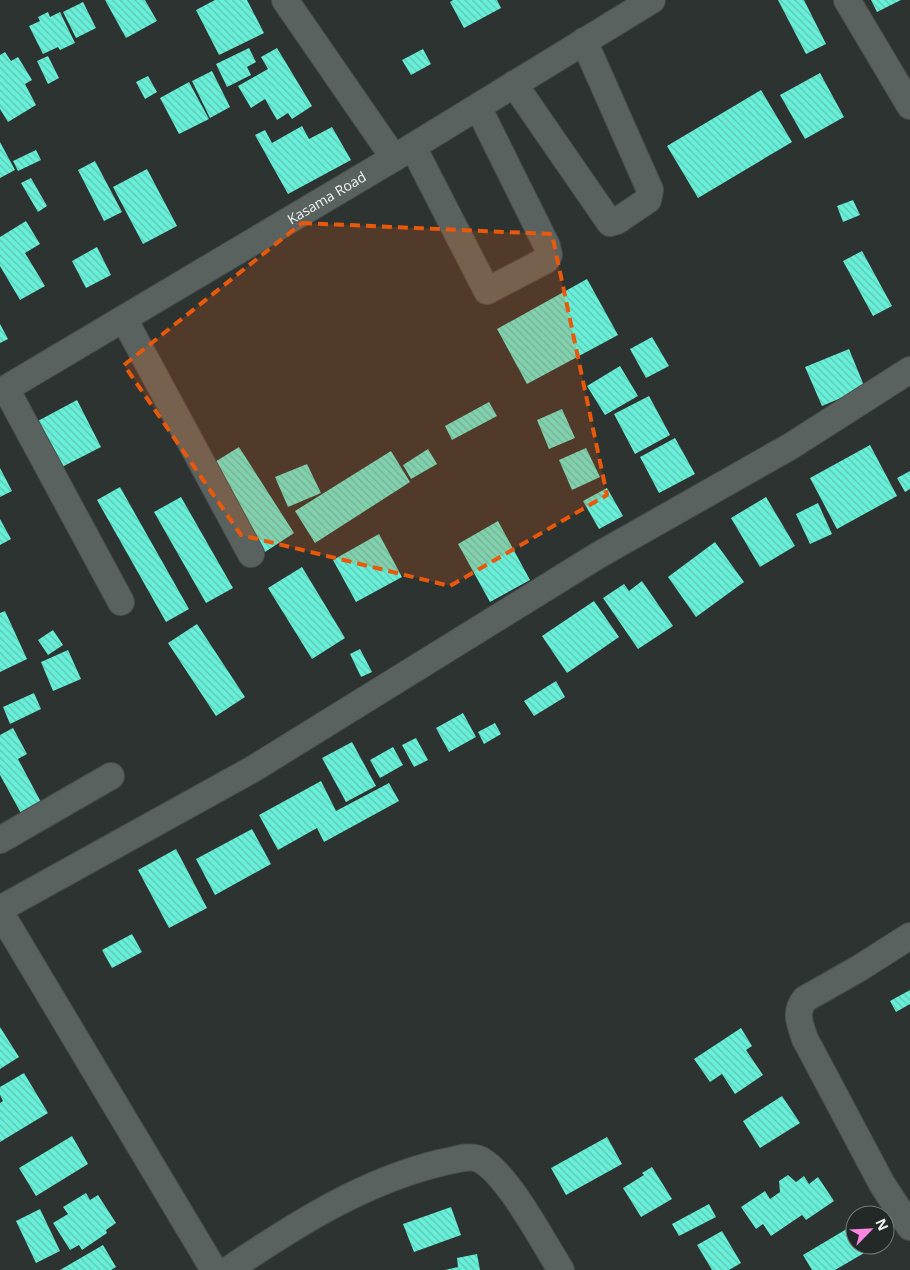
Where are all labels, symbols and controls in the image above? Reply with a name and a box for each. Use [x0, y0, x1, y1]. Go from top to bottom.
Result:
street label: Kasama Road [284, 167, 369, 228]
north arrow [845, 1205, 895, 1255]
text: N [871, 1215, 893, 1234]

